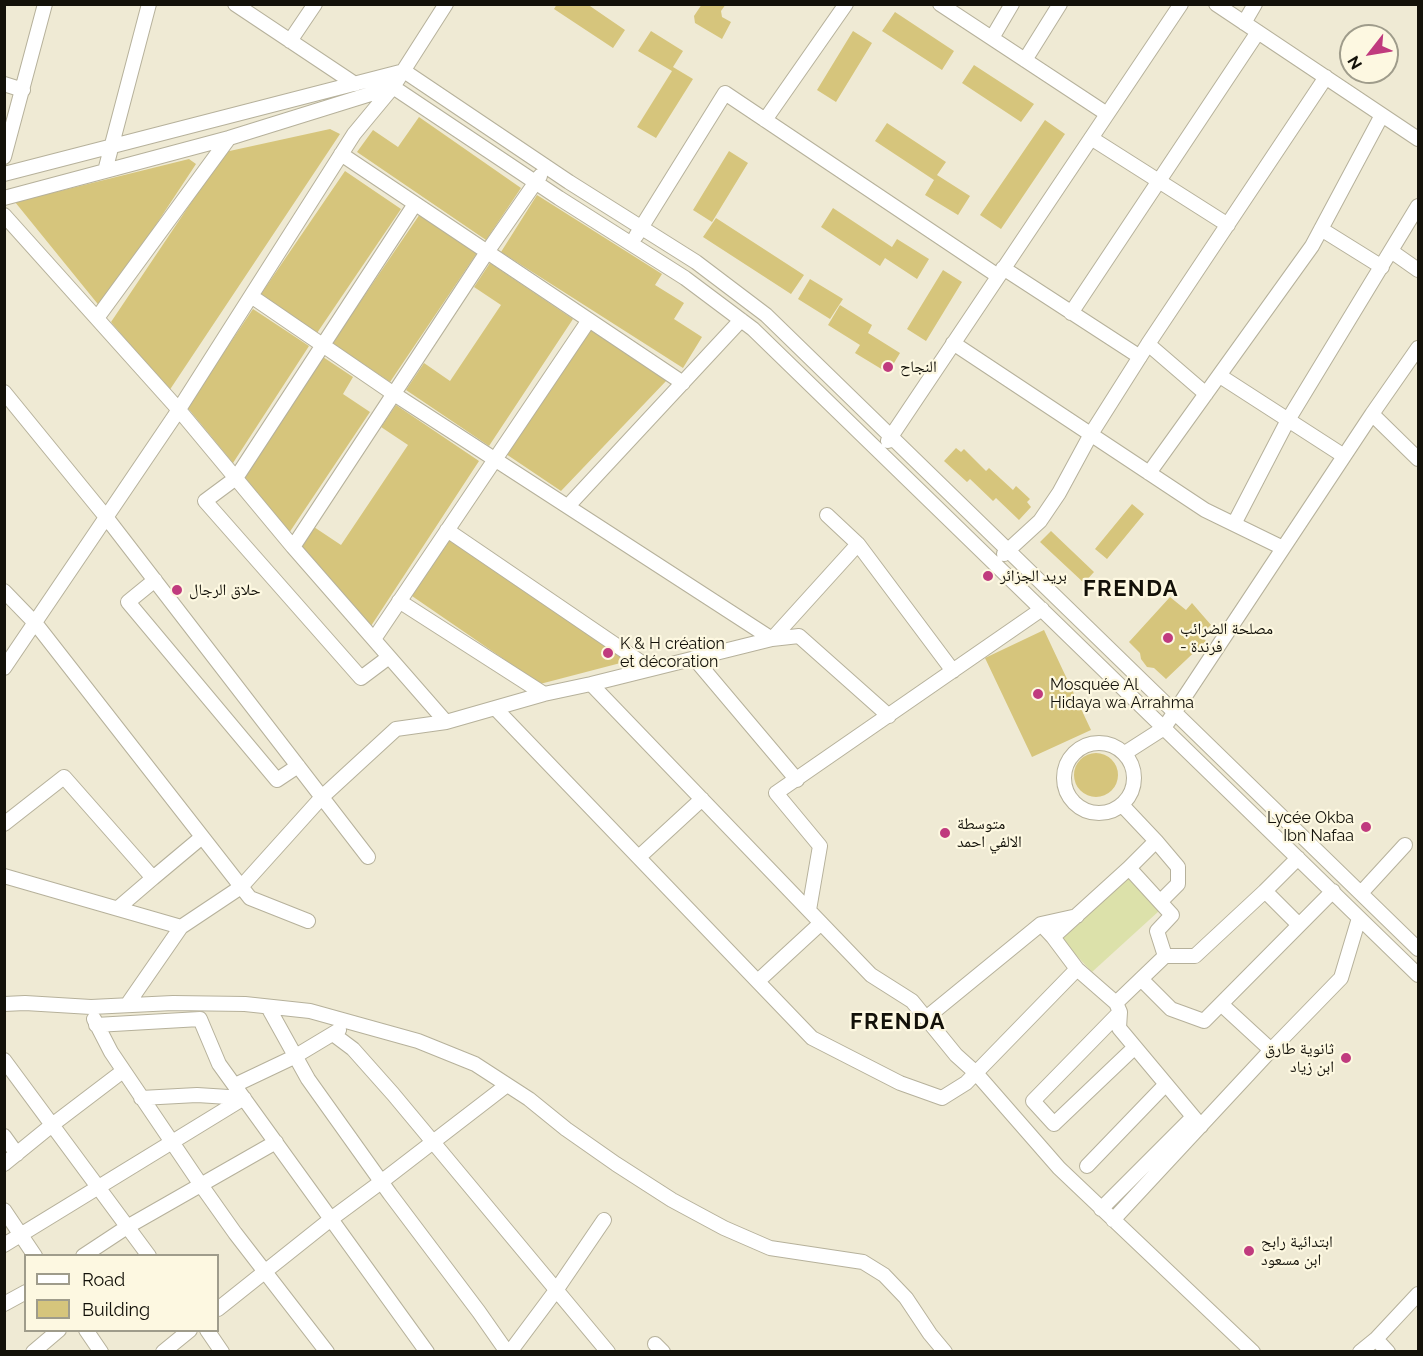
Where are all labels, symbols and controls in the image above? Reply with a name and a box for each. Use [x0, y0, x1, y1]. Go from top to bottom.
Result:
north arrow [1339, 24, 1399, 84]
text: N [1344, 52, 1366, 73]
place label: النجاح [900, 357, 937, 377]
marker: النجاح [881, 360, 895, 374]
place label: بريد الجزائر [1000, 566, 1067, 586]
marker: بريد الجزائر [981, 569, 995, 583]
district label: FRENDA [1083, 576, 1179, 602]
place label: حلاق الرجال [189, 580, 261, 600]
marker: حلاق الرجال [170, 583, 184, 597]
place label: مصلحة الضرائب - فرندة [1180, 619, 1273, 657]
marker: مصلحة الضرائب - فرندة [1161, 631, 1175, 645]
place label: K & H création et décoration [620, 634, 725, 672]
marker: K & H création et décoration [601, 646, 615, 660]
place label: Mosquée Al Hidaya wa Arrahma [1050, 675, 1194, 713]
marker: Mosquée Al Hidaya wa Arrahma [1031, 687, 1045, 701]
place label: Lycée Okba Ibn Nafaa [1267, 808, 1354, 846]
place label: متوسطة الالفي احمد [957, 814, 1022, 852]
marker: Lycée Okba Ibn Nafaa [1359, 820, 1373, 834]
marker: متوسطة الالفي احمد [938, 826, 952, 840]
district label: FRENDA [850, 1009, 946, 1035]
place label: ثانوية طارق ابن زياد [1265, 1039, 1334, 1077]
marker: ثانوية طارق ابن زياد [1339, 1051, 1353, 1065]
place label: ابتدائية رابح ابن مسعود [1261, 1232, 1333, 1270]
marker: ابتدائية رابح ابن مسعود [1242, 1244, 1256, 1258]
legend [24, 1254, 219, 1332]
text: Road [82, 1269, 125, 1290]
text: Building [82, 1299, 150, 1320]

